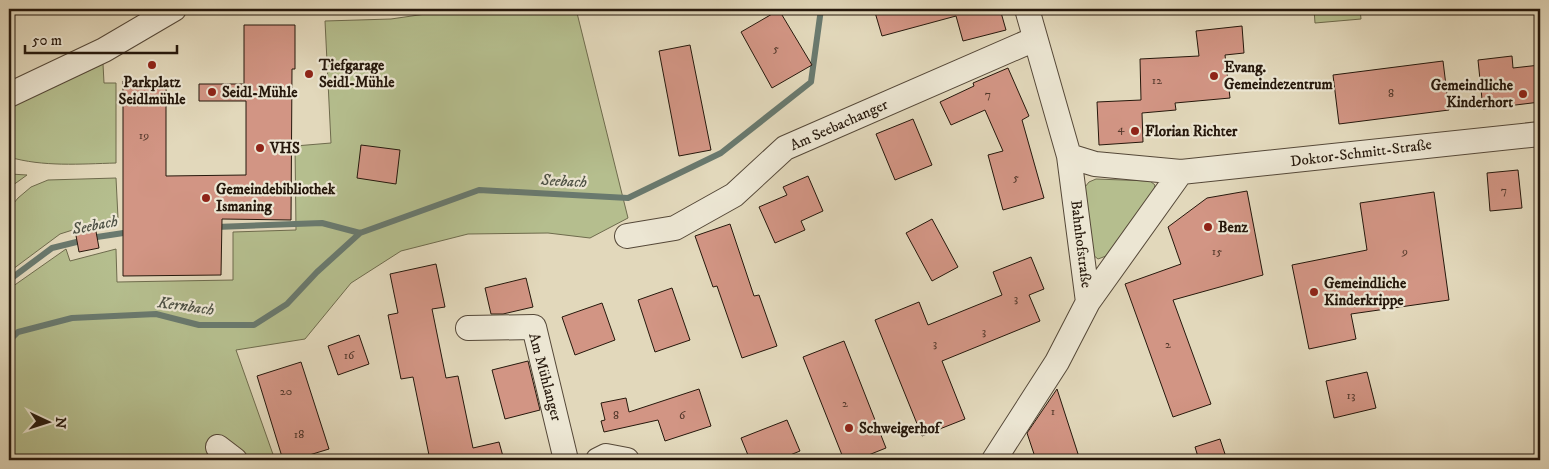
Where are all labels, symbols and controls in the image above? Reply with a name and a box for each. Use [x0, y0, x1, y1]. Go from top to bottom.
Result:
scale bar [25, 22, 178, 54]
text: 50 m [32, 31, 62, 50]
house number: 5 [773, 41, 779, 56]
place label: Tiefgarage Seidl-Mühle [318, 56, 395, 92]
place label: Evang. Gemeindezentrum [1224, 58, 1334, 94]
marker: Parkplatz Seidlmühle [146, 59, 158, 71]
marker: Tiefgarage Seidl-Mühle [303, 68, 315, 80]
marker: Evang. Gemeindezentrum [1208, 70, 1220, 82]
place label: Parkplatz Seidlmühle [119, 73, 186, 109]
house number: 12 [1152, 73, 1162, 88]
place label: Gemeindliche Kinderhort [1431, 76, 1514, 112]
place label: Seidl-Mühle [222, 83, 298, 102]
marker: Seidl-Mühle [206, 86, 218, 98]
house number: 8 [1388, 86, 1394, 101]
house number: 7 [985, 87, 991, 102]
marker: Gemeindliche Kinderhort [1517, 88, 1529, 100]
street label: Am Seebachanger [787, 95, 891, 155]
house number: 4 [1118, 121, 1126, 136]
place label: Florian Richter [1145, 122, 1238, 141]
marker: Florian Richter [1129, 125, 1141, 137]
house number: 19 [139, 128, 149, 143]
street label: Doktor-Schmitt-Straße [1289, 135, 1433, 171]
place label: VHS [269, 139, 300, 158]
marker: VHS [254, 142, 266, 154]
water label: Seebach [539, 170, 588, 192]
house number: 5 [1013, 170, 1019, 185]
place label: Gemeindebibliothek Ismaning [216, 180, 336, 216]
house number: 7 [1501, 183, 1507, 198]
marker: Gemeindebibliothek Ismaning [200, 192, 212, 204]
street label: Bahnhofstraße [1066, 199, 1096, 289]
water label: Seebach [69, 211, 120, 239]
place label: Benz [1218, 218, 1249, 237]
marker: Benz [1202, 221, 1214, 233]
house number: 15 [1212, 244, 1222, 259]
house number: 9 [1401, 244, 1408, 259]
place label: Gemeindliche Kinderkrippe [1324, 274, 1407, 310]
marker: Gemeindliche Kinderkrippe [1308, 286, 1320, 298]
house number: 3 [1014, 291, 1018, 306]
water label: Kernbach [155, 292, 216, 320]
house number: 3 [982, 324, 986, 339]
street label: Am Mühlanger [524, 331, 566, 424]
house number: 3 [933, 336, 937, 351]
house number: 2 [1165, 337, 1171, 352]
house number: 16 [344, 348, 355, 363]
house number: 20 [280, 384, 292, 399]
house number: 13 [1347, 388, 1355, 403]
north arrow [22, 396, 72, 446]
house number: 2 [842, 396, 848, 411]
house number: 1 [1051, 404, 1055, 419]
house number: 8 [613, 408, 619, 423]
house number: 6 [679, 408, 686, 423]
text: N [51, 416, 69, 430]
place label: Schweigerhof [859, 419, 943, 438]
marker: Schweigerhof [843, 422, 855, 434]
house number: 18 [294, 427, 304, 442]

